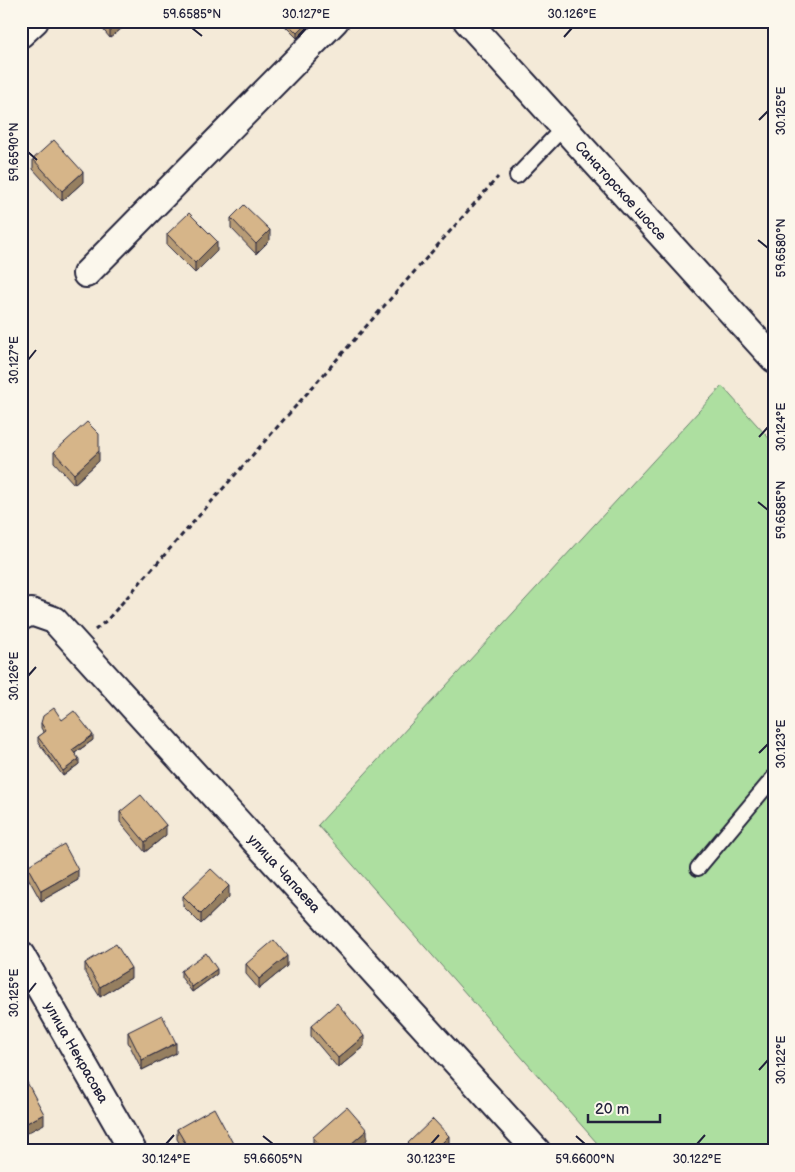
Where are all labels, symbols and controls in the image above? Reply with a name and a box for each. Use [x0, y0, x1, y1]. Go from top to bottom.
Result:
text: 59.6585°N [163, 7, 221, 22]
text: 30.127°E [282, 7, 330, 22]
text: 30.126°E [547, 7, 597, 22]
text: 30.125°E [774, 87, 789, 135]
text: 59.6590°N [7, 123, 22, 181]
street label: Санаторское шоссе [571, 138, 670, 244]
text: 59.6580°N [774, 219, 789, 277]
text: 30.127°E [7, 336, 22, 384]
text: 30.124°E [774, 403, 789, 451]
text: 59.6585°N [774, 481, 789, 539]
text: 30.126°E [7, 651, 22, 701]
text: 30.123°E [774, 719, 789, 768]
street label: улица Чапаева [244, 831, 324, 917]
text: 30.125°E [7, 969, 22, 1017]
street label: улица Некрасова [40, 999, 112, 1107]
text: 30.122°E [774, 1036, 789, 1084]
scale bar [588, 1092, 660, 1124]
text: 20 m [595, 1100, 629, 1119]
text: 30.124°E [142, 1152, 190, 1167]
text: 59.6605°N [243, 1152, 303, 1167]
text: 30.123°E [407, 1152, 456, 1167]
text: 59.6600°N [555, 1152, 615, 1167]
text: 30.122°E [673, 1152, 721, 1167]

